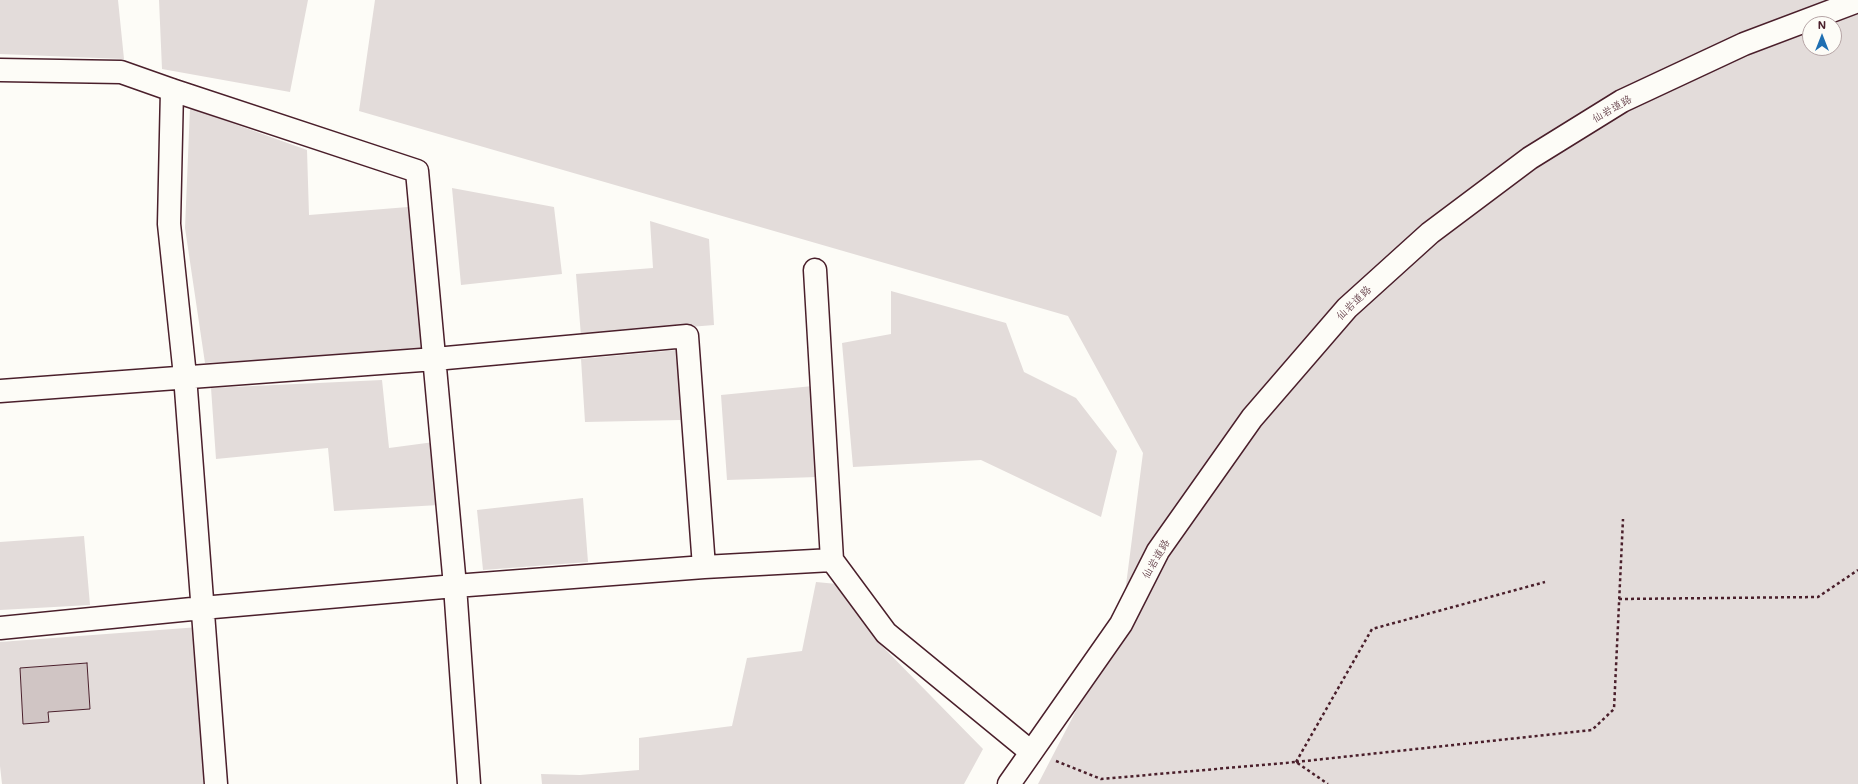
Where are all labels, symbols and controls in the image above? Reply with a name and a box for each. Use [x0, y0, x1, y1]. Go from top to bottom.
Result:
north arrow [1802, 16, 1842, 56]
text: N [1818, 17, 1826, 32]
street label: 仙岩道路 [1590, 92, 1634, 126]
street label: 仙岩道路 [1334, 283, 1374, 323]
street label: 仙岩道路 [1139, 537, 1173, 581]

